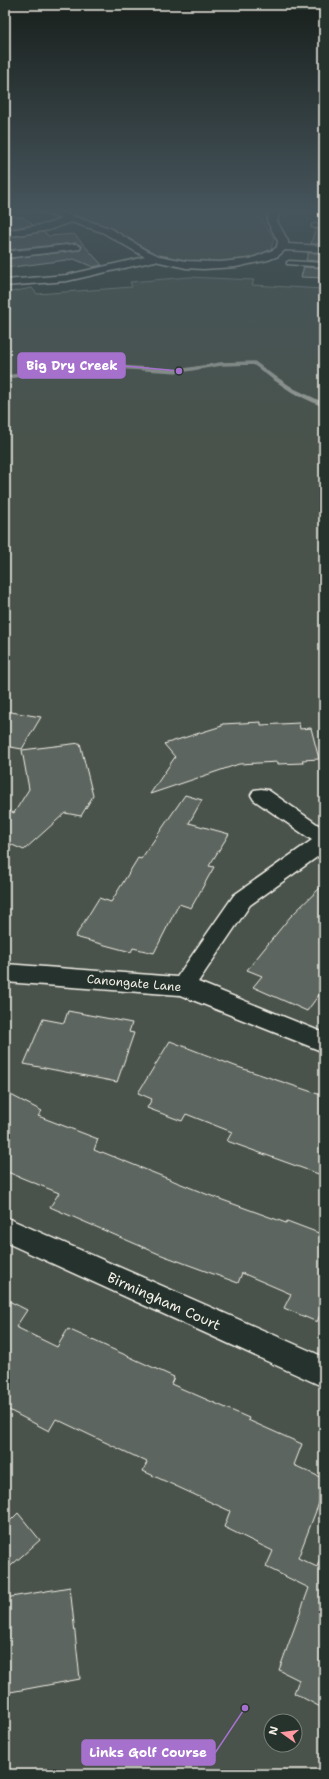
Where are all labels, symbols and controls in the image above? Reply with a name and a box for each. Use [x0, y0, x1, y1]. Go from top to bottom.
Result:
callout: Big Dry Creek [18, 353, 125, 378]
text: Big Dry Creek [26, 357, 118, 374]
street label: Canongate Lane [86, 971, 182, 995]
street label: Birmingham Court [105, 1268, 223, 1334]
north arrow [263, 1713, 303, 1753]
text: N [265, 1724, 282, 1737]
callout: Links Golf Course [82, 1740, 215, 1765]
text: Links Golf Course [89, 1744, 207, 1761]

